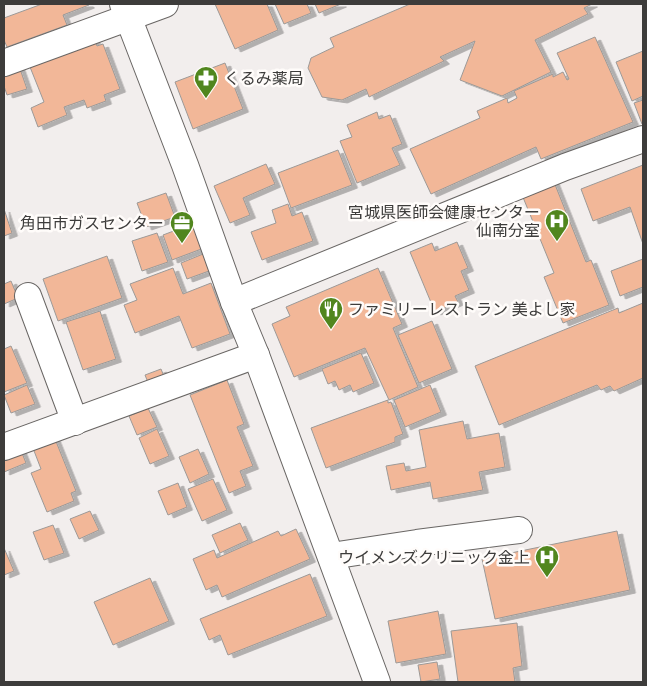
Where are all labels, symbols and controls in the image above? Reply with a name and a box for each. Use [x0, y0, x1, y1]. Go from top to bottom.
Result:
pharmacy icon: くるみ薬局 [193, 65, 219, 99]
place label: くるみ薬局 [224, 67, 304, 89]
place label: 宮城県医師会健康センター 仙南分室 [348, 201, 540, 241]
hospital icon: 宮城県医師会健康センター 仙南分室 [544, 208, 570, 242]
office icon: 角田市ガスセンター [169, 210, 195, 244]
place label: 角田市ガスセンター [20, 212, 164, 234]
restaurant icon: ファミリーレストラン 美よし家 [318, 296, 344, 330]
place label: ファミリーレストラン 美よし家 [348, 298, 576, 320]
hospital icon: ウイメンズクリニック金上 [534, 544, 560, 578]
place label: ウイメンズクリニック金上 [338, 546, 530, 568]

